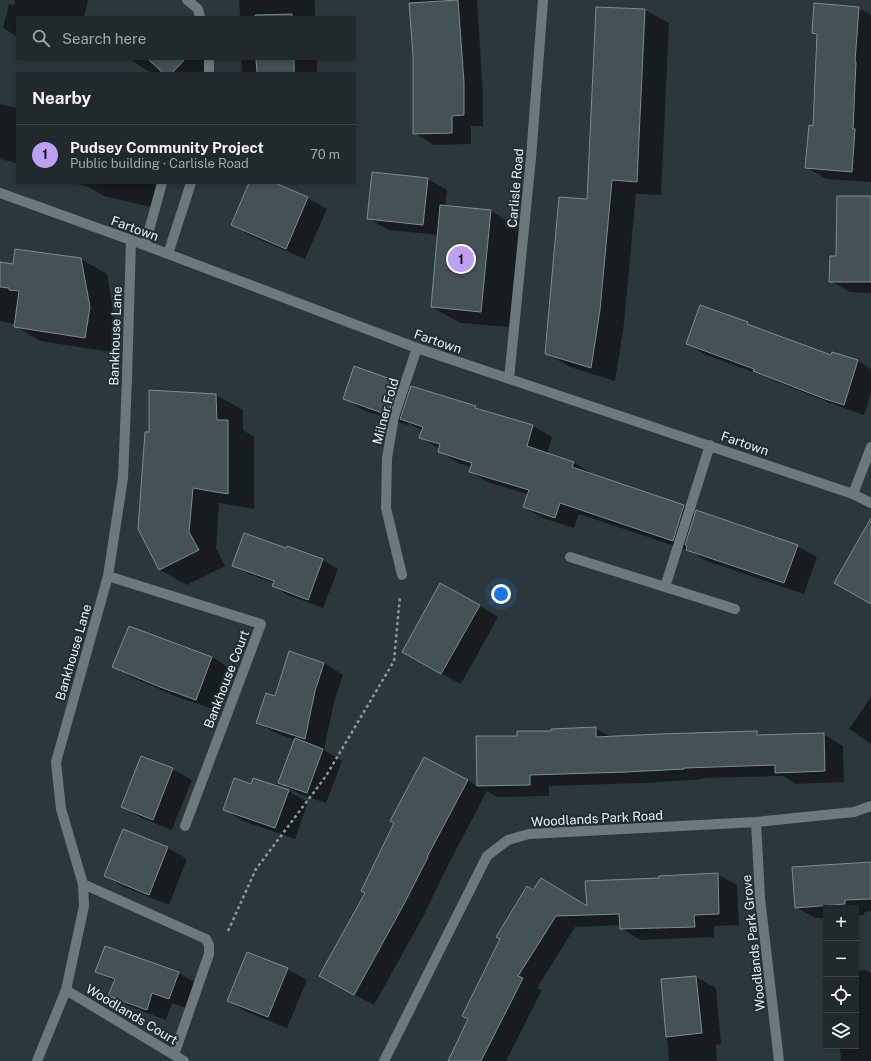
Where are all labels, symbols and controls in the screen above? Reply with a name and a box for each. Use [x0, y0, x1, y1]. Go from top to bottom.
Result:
search box [16, 16, 356, 60]
icon: search [30, 27, 52, 49]
text: Search here [62, 30, 146, 47]
text: Nearby [32, 88, 91, 108]
text: Pudsey Community Project [70, 139, 264, 156]
text: 1 [42, 147, 48, 162]
text: 70 m [310, 147, 340, 162]
street label: Carlisle Road [505, 148, 526, 228]
text: Public building · Carlisle Road [70, 156, 249, 171]
street label: Fartown [109, 213, 161, 244]
pin: 1 [448, 244, 474, 274]
street label: Bankhouse Lane [106, 286, 125, 386]
street label: Fartown [412, 326, 464, 357]
street label: Milner Fold [369, 376, 402, 446]
street label: Fartown [719, 428, 771, 459]
your location [491, 584, 511, 604]
street label: Bankhouse Lane [53, 602, 94, 702]
street label: Bankhouse Court [201, 628, 252, 730]
street label: Woodlands Park Road [531, 808, 663, 829]
street label: Woodlands Park Grove [739, 874, 768, 1012]
map controls [823, 905, 859, 1049]
button: + [823, 905, 859, 941]
button: − [823, 941, 859, 977]
button: locate [823, 977, 859, 1013]
street label: Woodlands Court [83, 981, 180, 1048]
button: layers [823, 1013, 859, 1049]

